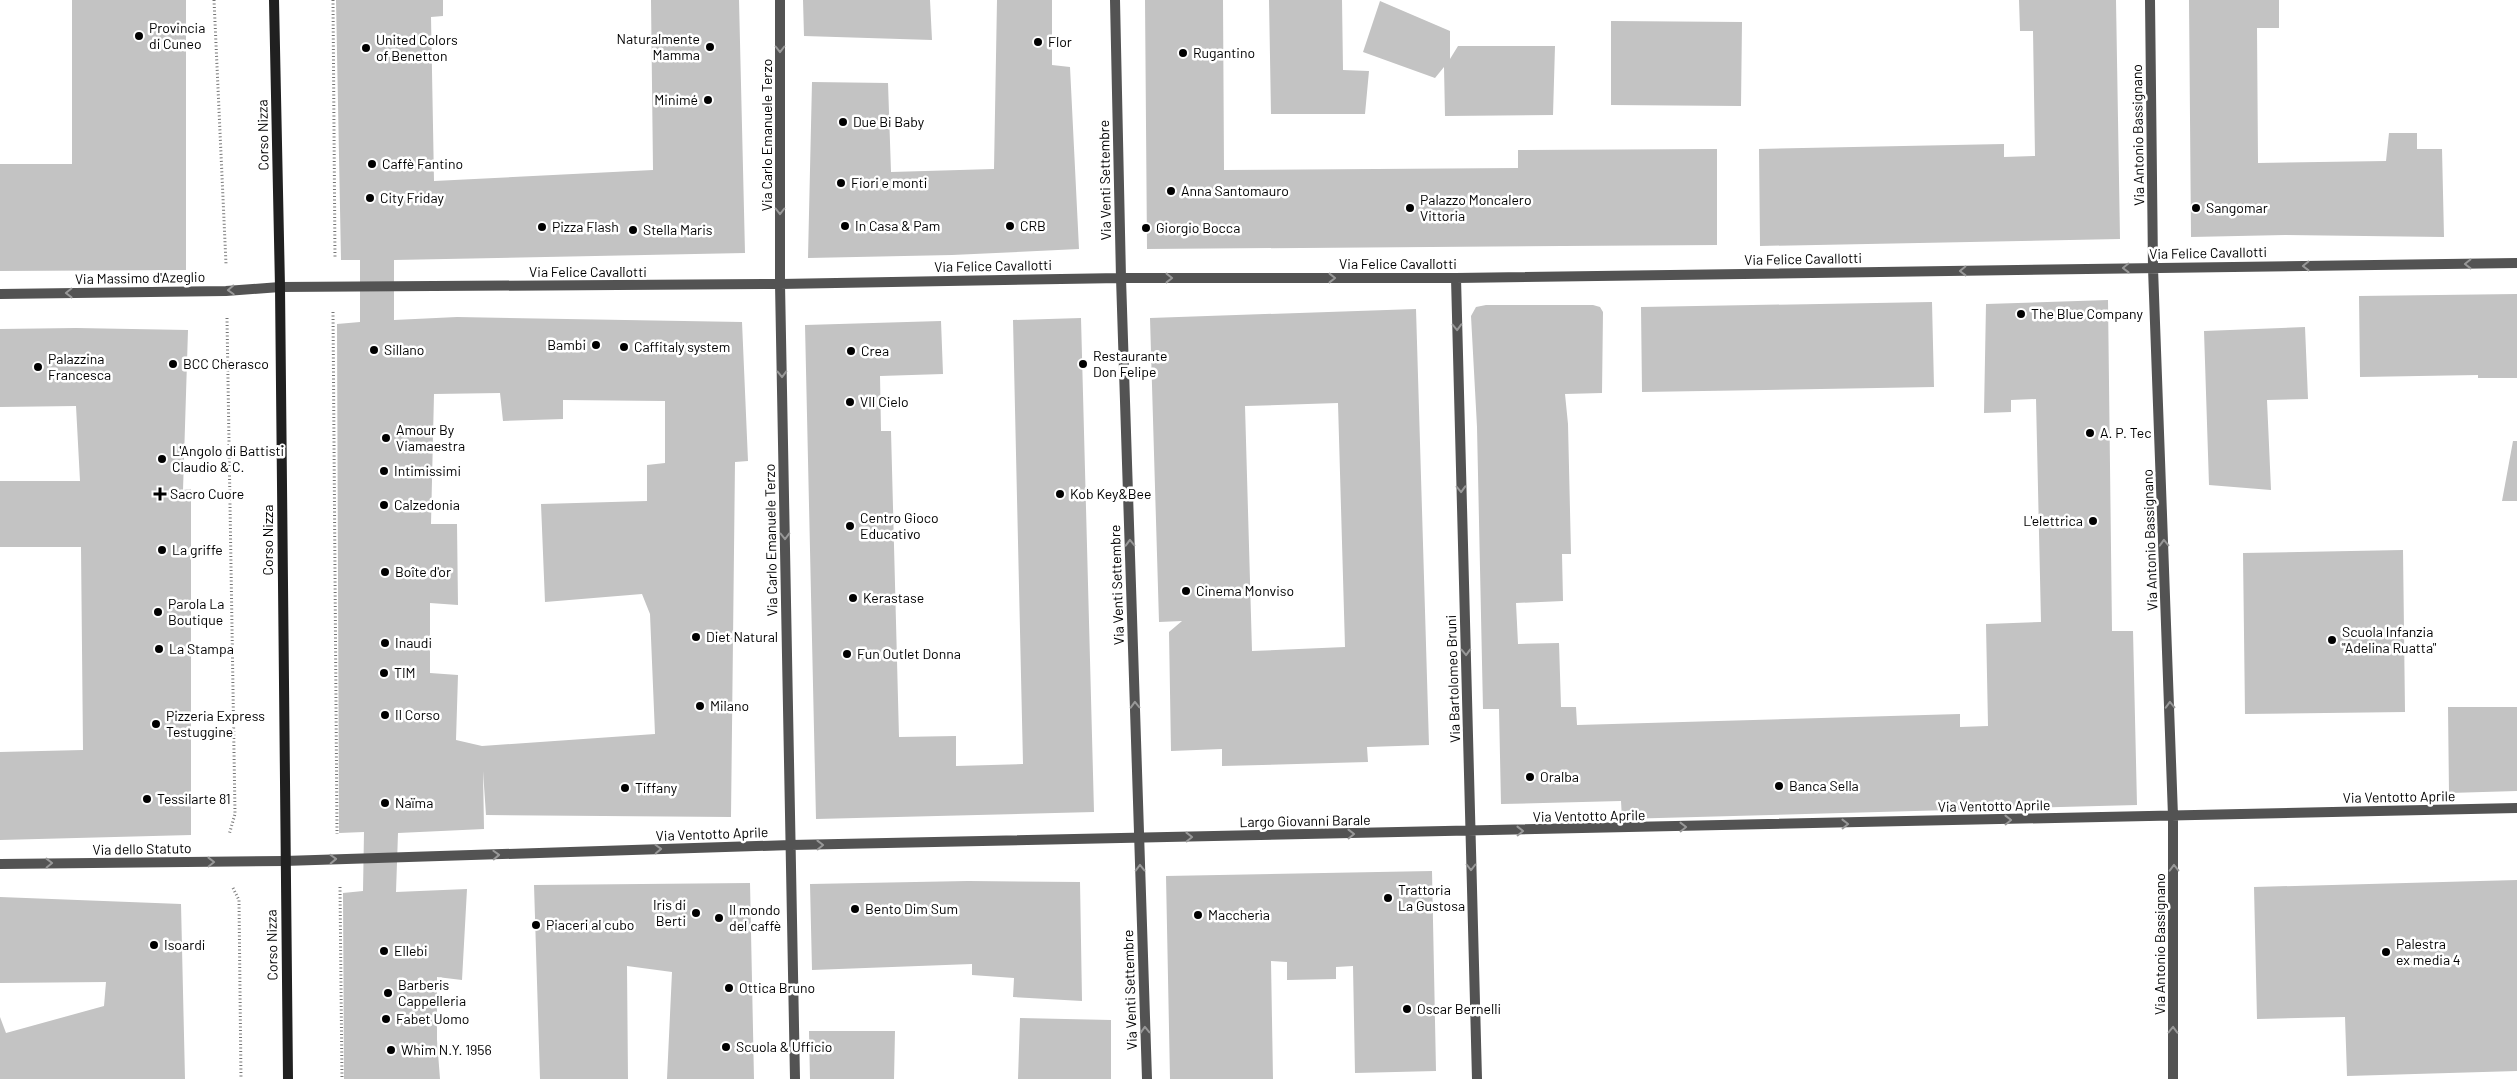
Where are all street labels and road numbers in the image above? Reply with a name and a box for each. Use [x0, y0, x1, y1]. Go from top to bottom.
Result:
street label: Via Carlo Emanuele Terzo [758, 59, 775, 211]
street label: Via Antonio Bassignano [2128, 64, 2147, 206]
street label: Corso Nizza [253, 99, 272, 171]
street label: Via Venti Settembre [1095, 120, 1114, 240]
street label: Via Felice Cavallotti [2149, 243, 2267, 262]
street label: Via Felice Cavallotti [1744, 249, 1862, 268]
street label: Via Felice Cavallotti [1339, 255, 1457, 272]
street label: Via Felice Cavallotti [934, 256, 1052, 275]
street label: Via Felice Cavallotti [529, 263, 647, 280]
street label: Via Massimo d'Azeglio [75, 268, 205, 287]
street label: Via Carlo Emanuele Terzo [761, 464, 780, 617]
street label: Via Antonio Bassignano [2139, 469, 2160, 611]
street label: Corso Nizza [259, 505, 276, 575]
street label: Via Venti Settembre [1106, 525, 1127, 646]
street label: Via Bartolomeo Bruni [1442, 615, 1463, 743]
street label: Via Ventotto Aprile [2342, 787, 2456, 806]
street label: Via Ventotto Aprile [1937, 796, 2051, 815]
street label: Via Ventotto Aprile [1532, 806, 1646, 825]
street label: Largo Giovanni Barale [1239, 811, 1371, 830]
street label: Via Ventotto Aprile [655, 823, 769, 844]
street label: Via dello Statuto [92, 839, 192, 858]
street label: Via Antonio Bassignano [2151, 873, 2168, 1015]
street label: Corso Nizza [262, 909, 281, 981]
street label: Via Venti Settembre [1119, 930, 1140, 1051]

